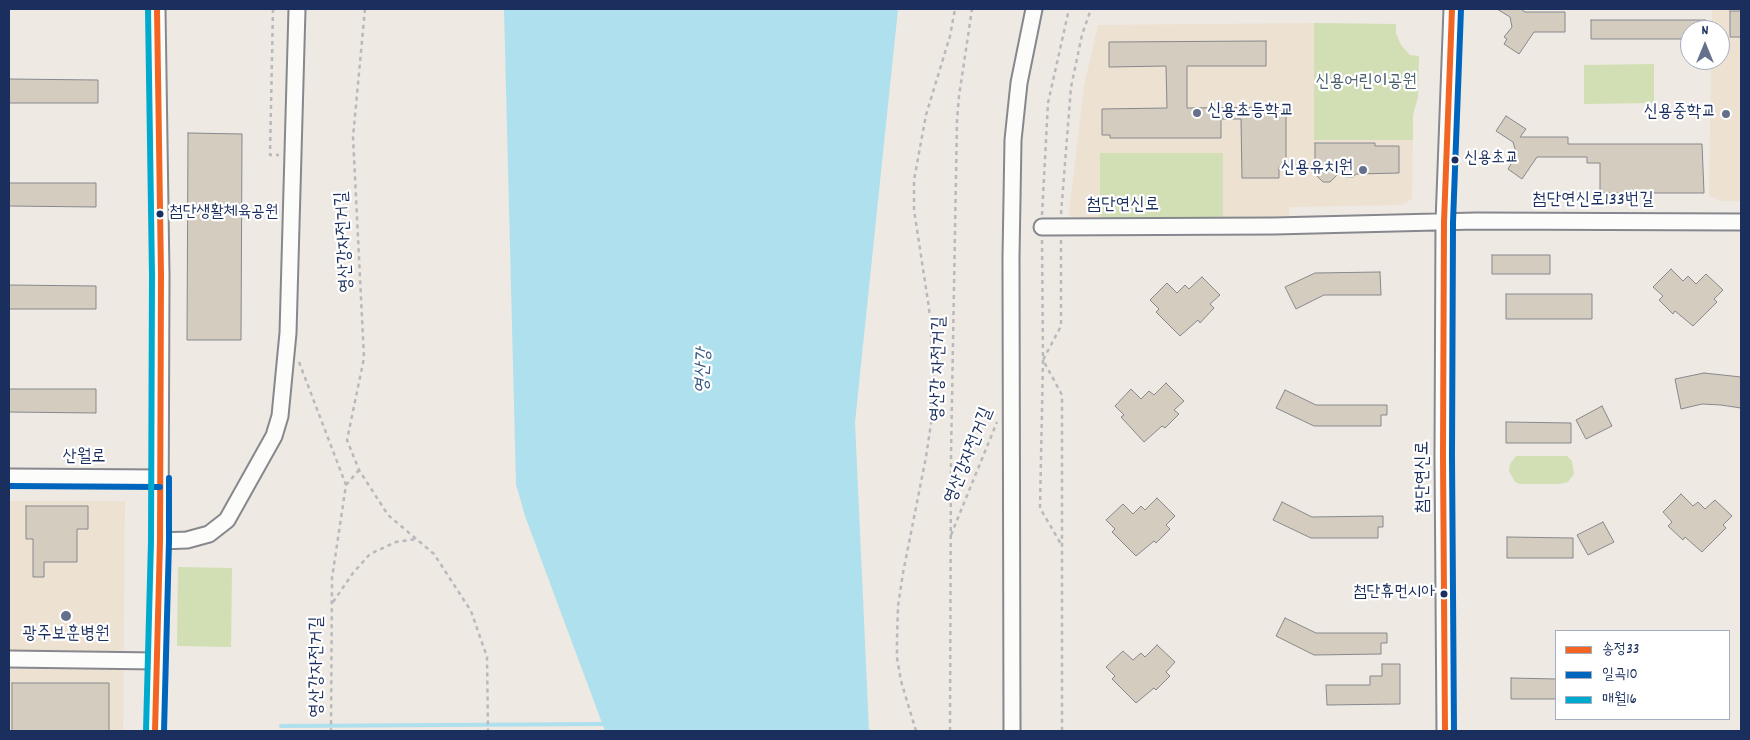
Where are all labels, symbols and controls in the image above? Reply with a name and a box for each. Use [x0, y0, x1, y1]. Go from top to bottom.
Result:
north arrow [1680, 20, 1730, 70]
text: N [1702, 21, 1708, 41]
park label: 신용어린이공원 [1315, 73, 1417, 95]
place label: 신용초등학교 [1207, 102, 1294, 124]
place label: 신용중학교 [1644, 103, 1716, 125]
marker: 신용초등학교 [1191, 107, 1203, 119]
marker: 신용중학교 [1720, 108, 1732, 120]
place label: 신용초교 [1464, 150, 1519, 170]
marker: 신용초교 [1450, 155, 1460, 165]
place label: 신용유치원 [1281, 159, 1353, 181]
marker: 신용유치원 [1357, 164, 1369, 176]
street label: 영산강자전거길 [333, 191, 359, 293]
street label: 첨단연신로133번길 [1532, 191, 1654, 213]
street label: 첨단연신로 [1087, 196, 1159, 218]
place label: 첨단생활체육공원 [169, 204, 278, 224]
marker: 첨단생활체육공원 [155, 209, 165, 219]
street label: 영산강 자전거길 [928, 316, 952, 422]
water label: 영산강 [692, 348, 718, 394]
street label: 영산강자전거길 [941, 405, 999, 507]
street label: 첨단연신로 [1414, 441, 1436, 513]
street label: 산월로 [62, 448, 106, 470]
place label: 첨단휴먼시아 [1353, 584, 1435, 604]
marker: 첨단휴먼시아 [1439, 589, 1449, 599]
marker: 광주보훈병원 [59, 609, 73, 623]
street label: 영산강자전거길 [308, 616, 330, 718]
place label: 광주보훈병원 [23, 625, 109, 647]
legend [1555, 630, 1730, 720]
text: 송정33 [1602, 639, 1639, 661]
text: 일곡10 [1602, 664, 1638, 686]
text: 매월16 [1602, 689, 1637, 711]

